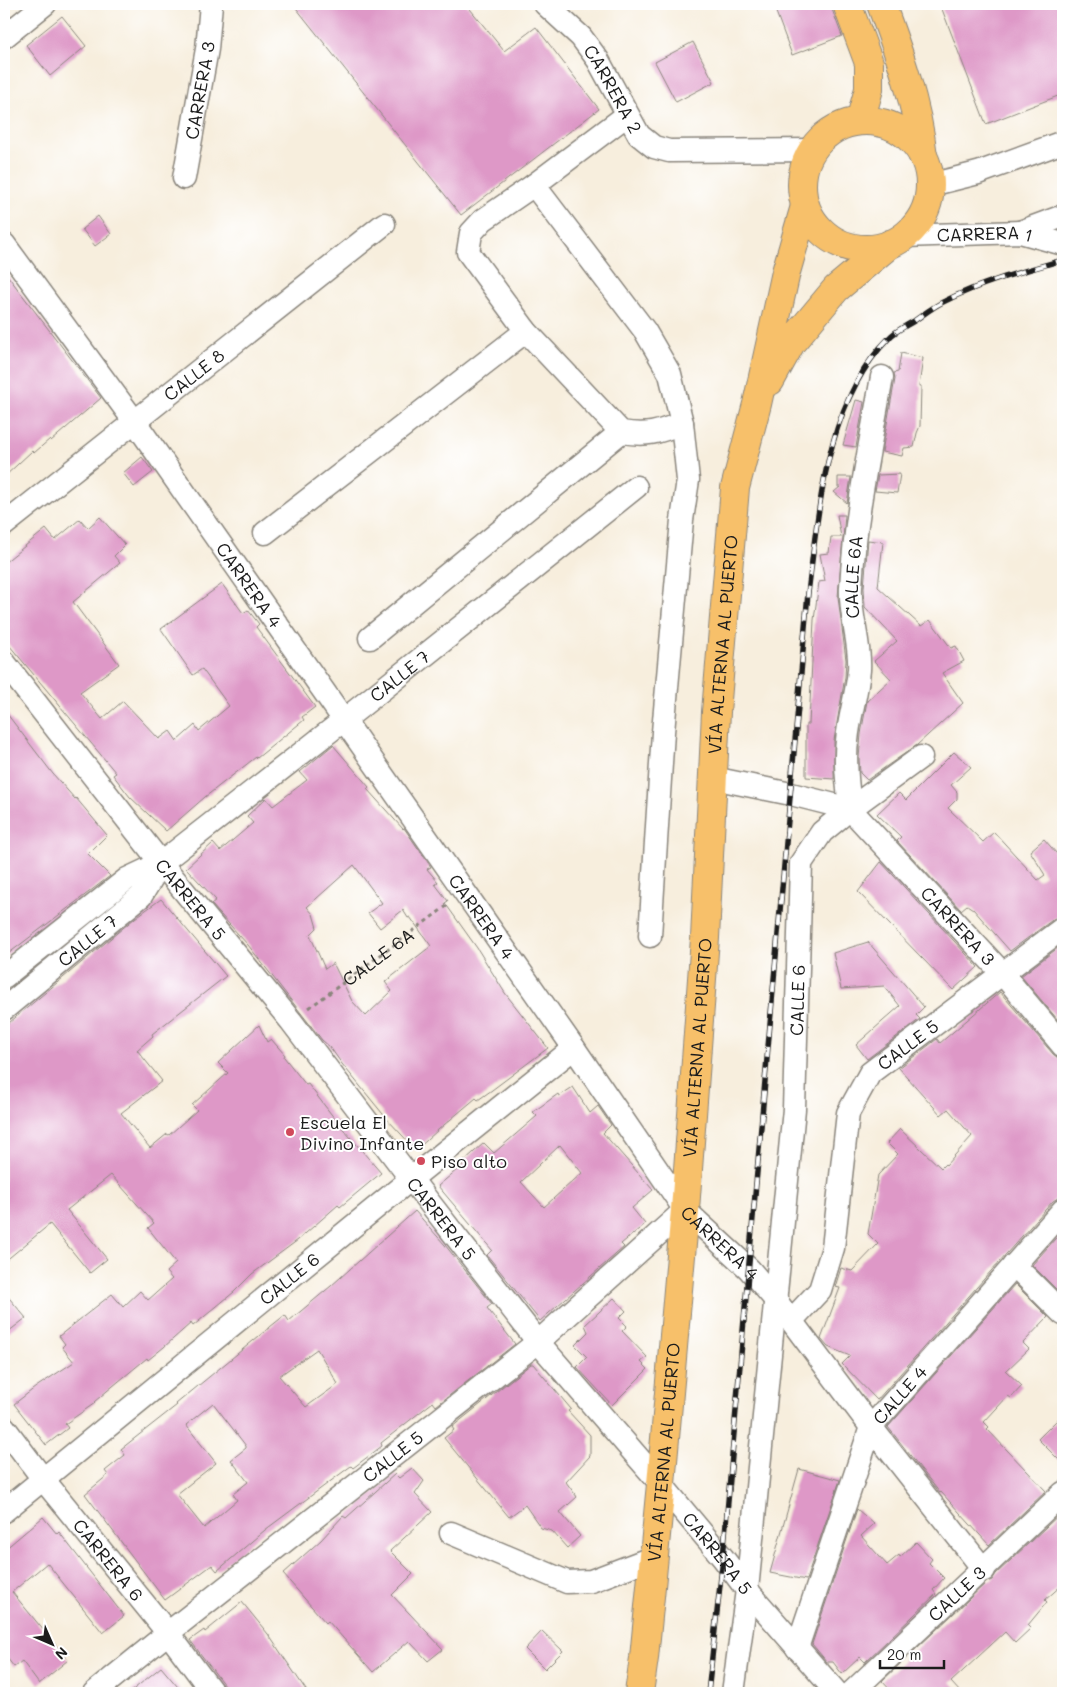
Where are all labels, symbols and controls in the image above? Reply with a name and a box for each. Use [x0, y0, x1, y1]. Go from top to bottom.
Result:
street label: CARRERA 2 [578, 39, 648, 138]
street label: CARRERA 3 [179, 40, 220, 141]
street label: CARRERA 1 [936, 220, 1036, 247]
street label: CALLE 8 [158, 343, 229, 406]
street label: VÍA ALTERNA AL PUERTO [702, 534, 743, 755]
street label: CALLE 6A [839, 534, 868, 620]
street label: CARRERA 4 [211, 537, 288, 633]
street label: CALLE 7 [364, 644, 434, 707]
street label: CARRERA 5 [150, 853, 232, 945]
street label: CARRERA 4 [444, 869, 520, 964]
street label: CARRERA 3 [916, 881, 1001, 970]
street label: CALLE 7 [53, 909, 122, 972]
street label: CALLE 6A [337, 922, 419, 991]
street label: VÍA ALTERNA AL PUERTO [677, 937, 717, 1158]
street label: CALLE 6 [784, 964, 810, 1036]
street label: CALLE 5 [872, 1014, 943, 1076]
place label: Escuela El Divino Infante [300, 1110, 424, 1155]
marker: Escuela El Divino Infante [284, 1126, 296, 1138]
place label: Piso alto [431, 1149, 507, 1173]
marker: Piso alto [415, 1155, 427, 1167]
street label: CARRERA 5 [402, 1172, 482, 1265]
street label: CARRERA 4 [676, 1200, 765, 1285]
street label: CALLE 6 [254, 1247, 324, 1310]
street label: VÍA ALTERNA AL PUERTO [641, 1342, 685, 1563]
street label: CALLE 4 [867, 1360, 932, 1429]
street label: CALLE 5 [357, 1425, 428, 1488]
street label: CARRERA 5 [677, 1507, 758, 1599]
street label: CARRERA 6 [68, 1514, 149, 1606]
street label: CALLE 3 [922, 1560, 991, 1627]
north arrow [28, 1620, 78, 1670]
scale bar [880, 1637, 943, 1669]
text: N [51, 1643, 72, 1664]
text: 20 m [887, 1644, 921, 1664]

